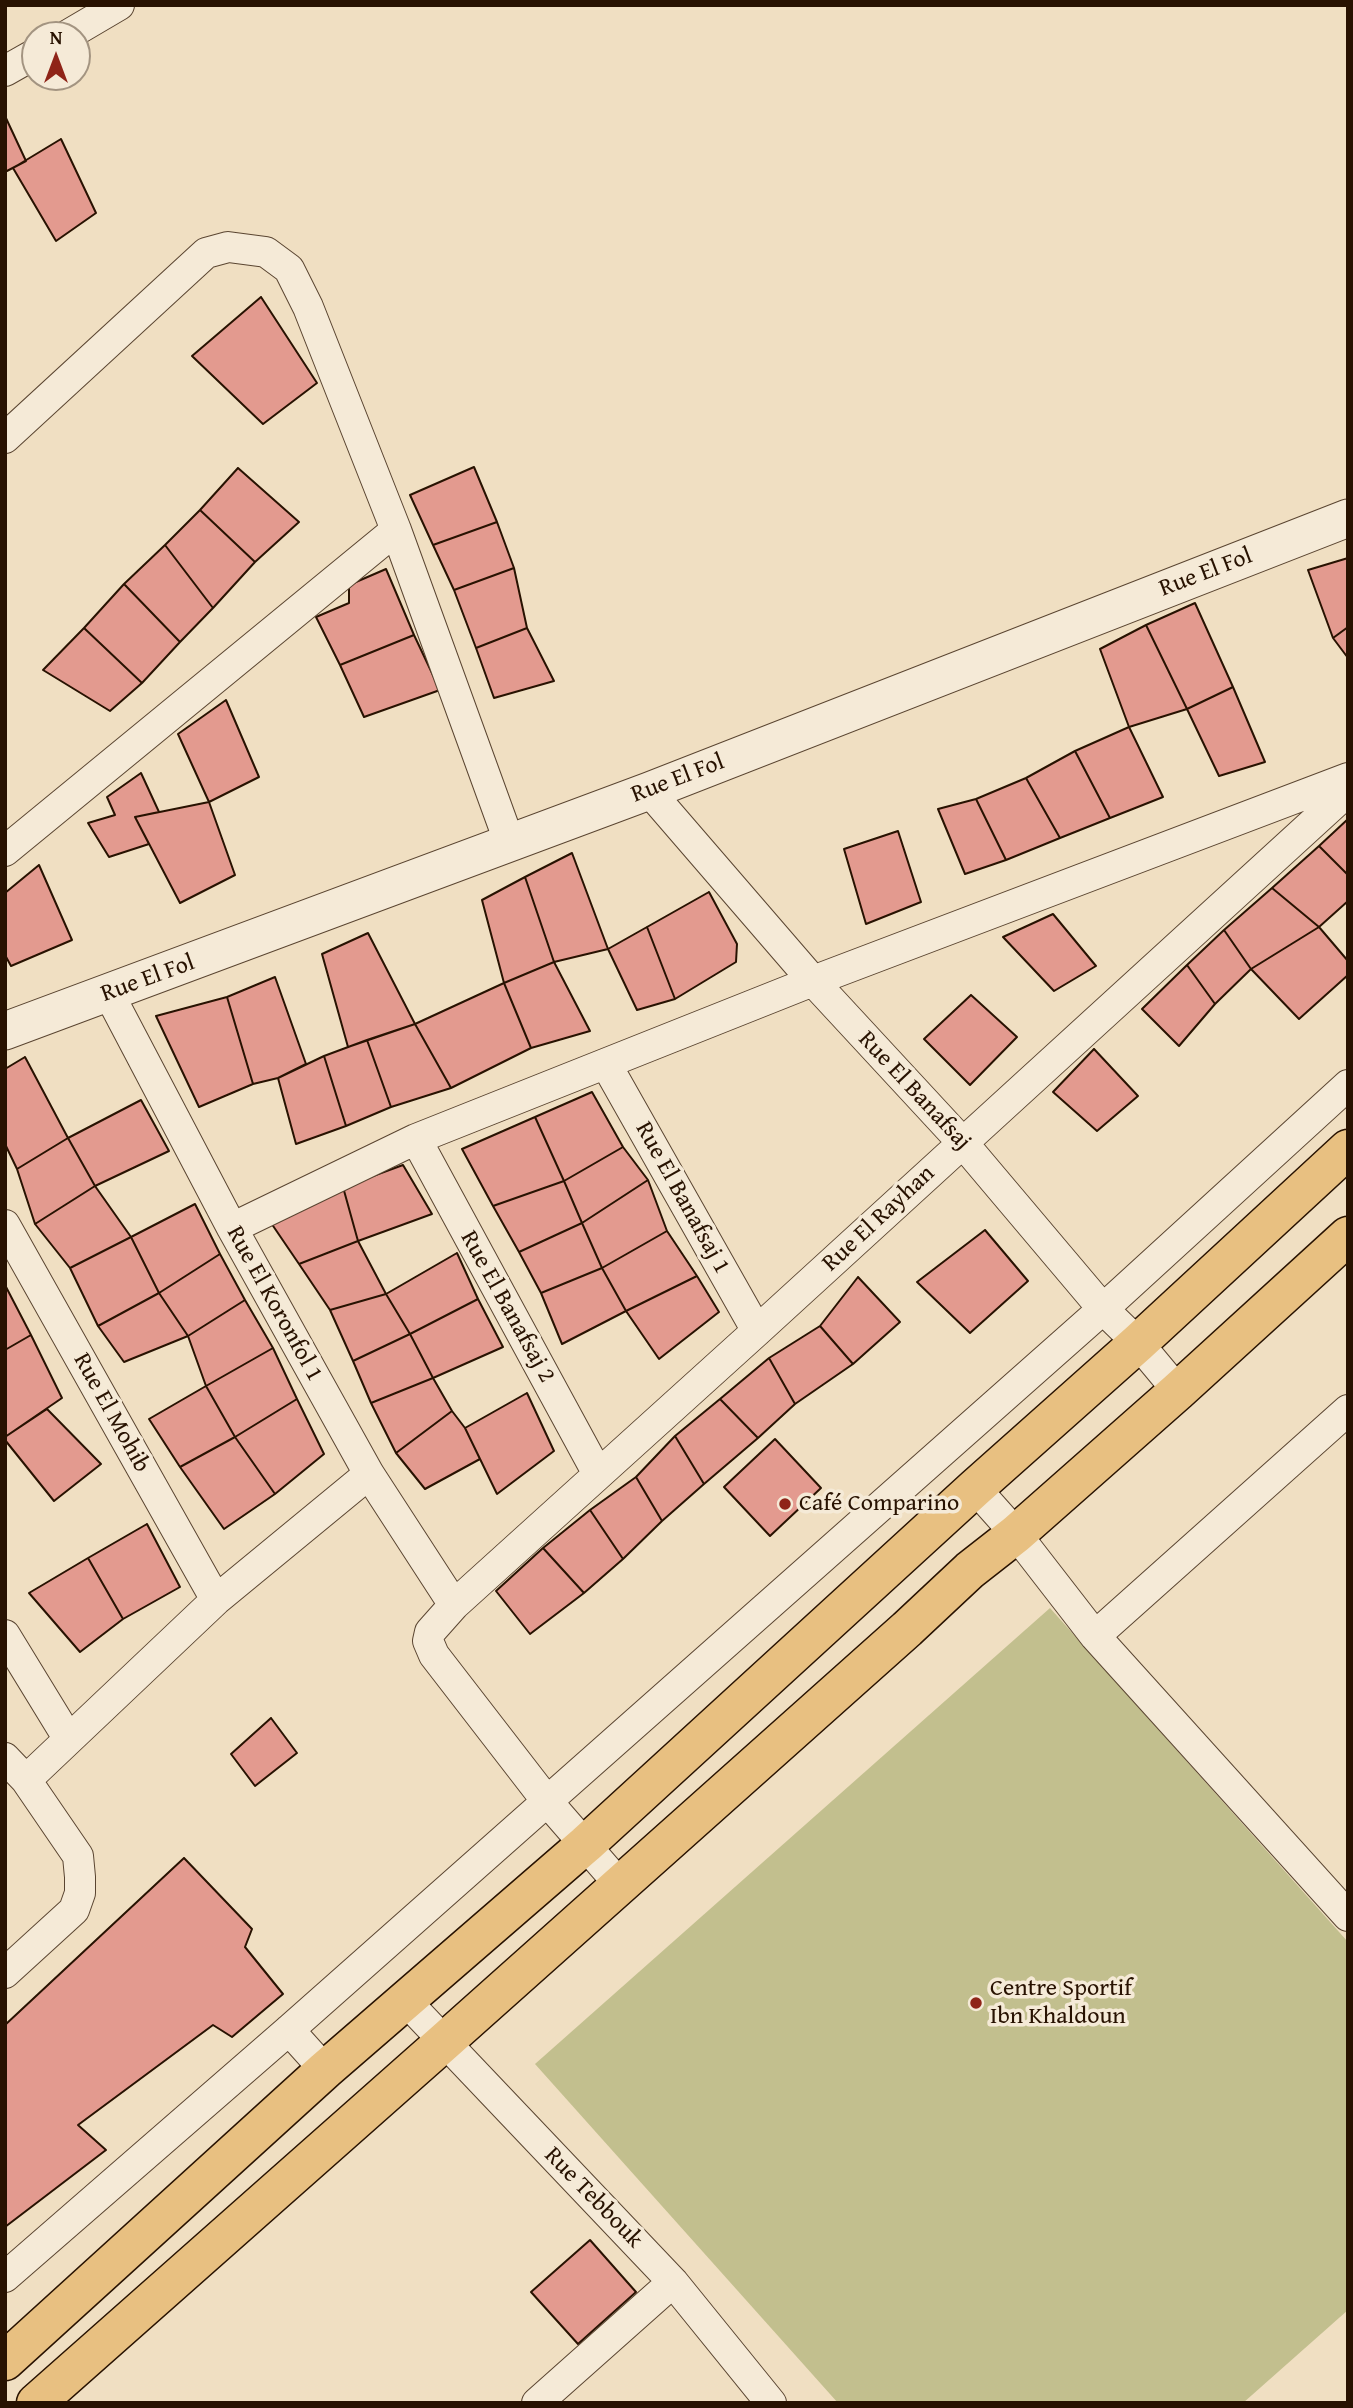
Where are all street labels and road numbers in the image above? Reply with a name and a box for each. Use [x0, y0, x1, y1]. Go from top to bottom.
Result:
street label: Rue El Fol [1155, 542, 1257, 604]
street label: Rue El Fol [627, 748, 729, 810]
street label: Rue El Fol [97, 949, 199, 1009]
street label: Rue El Banafsaj [852, 1025, 976, 1157]
street label: Rue El Banafsaj 1 [628, 1117, 736, 1279]
street label: Rue El Rayhan [817, 1160, 941, 1278]
street label: Rue El Koronfol 1 [220, 1221, 328, 1387]
street label: Rue El Banafsaj 2 [453, 1226, 561, 1388]
street label: Rue El Mohib [66, 1348, 156, 1478]
street label: Rue Tebbouk [538, 2141, 648, 2255]

